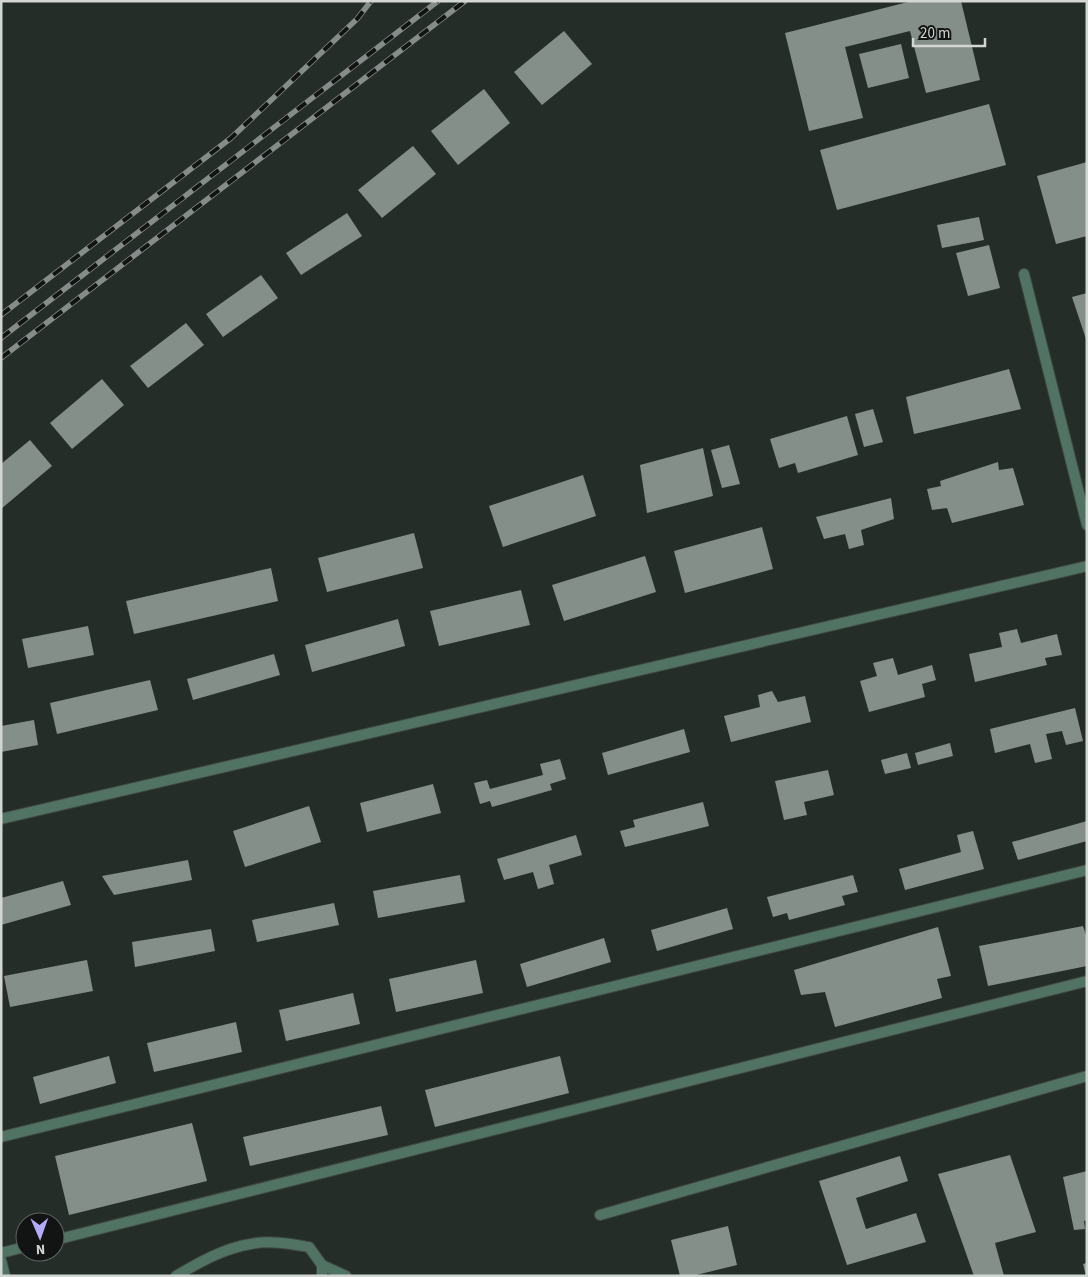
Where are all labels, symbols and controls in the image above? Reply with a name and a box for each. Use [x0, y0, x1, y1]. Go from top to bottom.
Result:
scale bar [913, 15, 986, 47]
text: 20 m [920, 23, 950, 44]
north arrow [15, 1212, 65, 1262]
text: N [35, 1239, 45, 1259]

